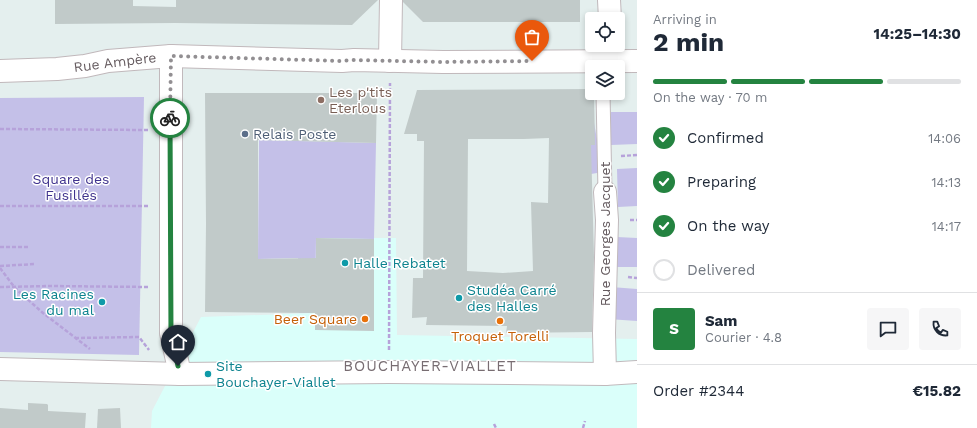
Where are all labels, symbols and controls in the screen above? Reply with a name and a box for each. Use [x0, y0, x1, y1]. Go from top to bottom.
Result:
map controls [585, 12, 625, 100]
button: locate [585, 12, 625, 52]
text: Arriving in [653, 12, 717, 27]
pin [515, 20, 549, 61]
text: 14:25–14:30 [874, 25, 961, 43]
icon: bag [521, 26, 543, 48]
text: 2 min [653, 27, 724, 57]
street label: Rue Ampère [73, 49, 157, 75]
button: layers [585, 60, 625, 100]
place label: Les p'tits Eterlous [329, 84, 392, 116]
text: On the way · 70 m [653, 90, 767, 105]
marker: Les p'tits Eterlous [316, 95, 326, 105]
courier [150, 98, 190, 138]
icon: bike [159, 107, 181, 129]
place label: Relais Poste [253, 126, 336, 142]
icon: check [653, 127, 675, 149]
marker: Relais Poste [240, 129, 250, 139]
text: Confirmed [687, 129, 764, 147]
text: 14:06 [928, 131, 961, 146]
street label: Rue Georges Jacquet [597, 162, 613, 306]
park label: Square des Fusillés [33, 171, 109, 203]
icon: check [653, 171, 675, 193]
text: Preparing [687, 173, 756, 191]
text: 14:13 [931, 175, 961, 190]
icon: check [653, 215, 675, 237]
text: On the way [687, 217, 769, 235]
text: 14:17 [932, 219, 961, 234]
place label: Halle Rebatet [353, 255, 446, 271]
marker: Halle Rebatet [340, 258, 350, 268]
text: Delivered [687, 261, 755, 279]
place label: Studéa Carré des Halles [467, 282, 557, 314]
place label: Les Racines du mal [13, 286, 95, 318]
marker: Studéa Carré des Halles [454, 293, 464, 303]
marker: Les Racines du mal [97, 297, 107, 307]
button: chat [867, 308, 909, 350]
button: phone [919, 308, 961, 350]
place label: Beer Square [274, 311, 357, 327]
text: Sam [705, 312, 737, 330]
marker: Beer Square [360, 314, 370, 324]
marker: Troquet Torelli [495, 316, 505, 326]
text: S [669, 320, 679, 338]
pin [161, 325, 195, 366]
place label: Troquet Torelli [451, 328, 549, 344]
text: Courier · 4.8 [705, 330, 782, 345]
icon: home [167, 331, 189, 353]
district label: BOUCHAYER-VIALLET [343, 357, 517, 375]
place label: Site Bouchayer-Viallet [216, 358, 336, 390]
marker: Site Bouchayer-Viallet [203, 369, 213, 379]
text: Order #2344 [653, 382, 744, 400]
text: €15.82 [913, 382, 961, 400]

